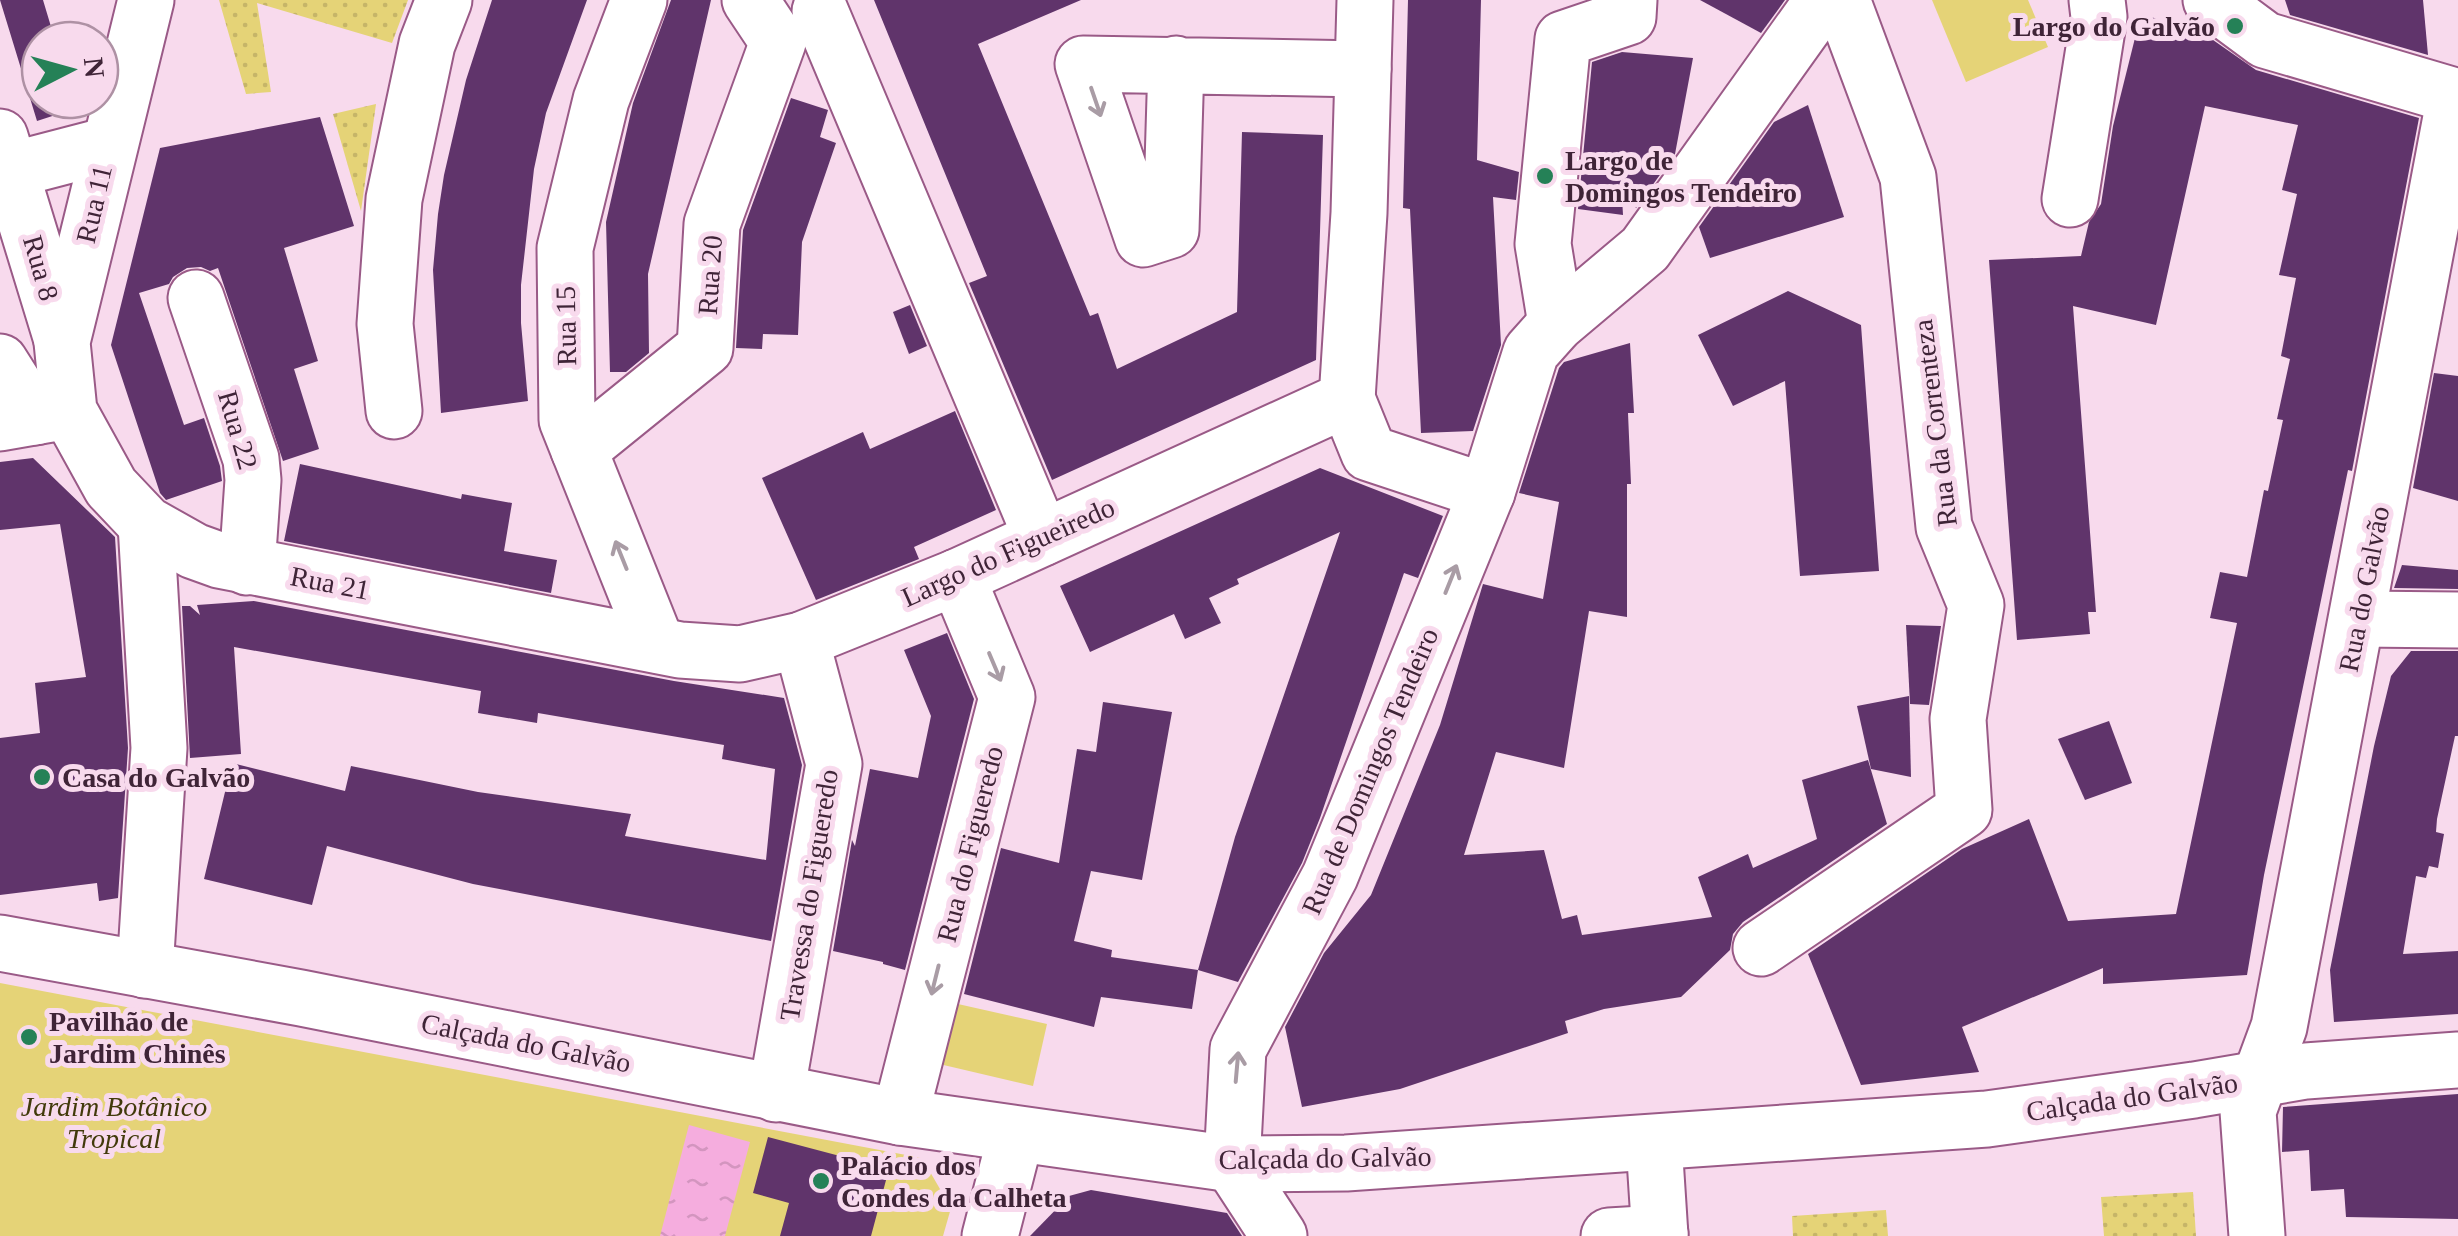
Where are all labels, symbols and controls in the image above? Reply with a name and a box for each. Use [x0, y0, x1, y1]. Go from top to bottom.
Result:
place label: Largo do Galvão [2013, 11, 2215, 42]
marker: Largo do Galvão [2224, 15, 2246, 37]
north arrow [20, 20, 120, 120]
text: N [78, 56, 111, 79]
one-way arrow [1089, 86, 1107, 118]
place label: Largo de Domingos Tendeiro [1565, 145, 1797, 208]
street label: Rua 11 [70, 162, 118, 246]
marker: Largo de Domingos Tendeiro [1534, 165, 1556, 187]
street label: Rua 8 [17, 232, 65, 304]
street label: Rua 20 [692, 234, 728, 316]
street label: Rua 15 [550, 286, 582, 366]
street label: Rua da Correnteza [1907, 317, 1963, 528]
street label: Rua 22 [212, 387, 264, 473]
street label: Largo do Figueiredo [897, 491, 1119, 613]
street label: Rua do Galvão [2333, 504, 2395, 674]
one-way arrow [610, 540, 628, 570]
street label: Rua 21 [288, 560, 372, 606]
one-way arrow [1444, 564, 1462, 595]
street label: Rua de Domingos Tendeiro [1296, 623, 1444, 919]
one-way arrow [987, 651, 1005, 682]
street label: Rua do Figueredo [931, 743, 1009, 945]
place label: Casa do Galvão [62, 762, 250, 793]
marker: Casa do Galvão [31, 766, 53, 788]
street label: Travessa do Figueredo [774, 767, 844, 1023]
one-way arrow [925, 963, 943, 995]
place label: Pavilhão de Jardim Chinês [49, 1006, 226, 1069]
street label: Calçada do Galvão [418, 1007, 634, 1079]
marker: Pavilhão de Jardim Chinês [18, 1026, 40, 1048]
one-way arrow [1227, 1051, 1246, 1083]
street label: Calçada do Galvão [2024, 1067, 2240, 1127]
park label: Jardim Botânico Tropical [21, 1091, 207, 1154]
street label: Calçada do Galvão [1218, 1141, 1432, 1175]
place label: Palácio dos Condes da Calheta [841, 1150, 1067, 1213]
marker: Palácio dos Condes da Calheta [810, 1170, 832, 1192]

